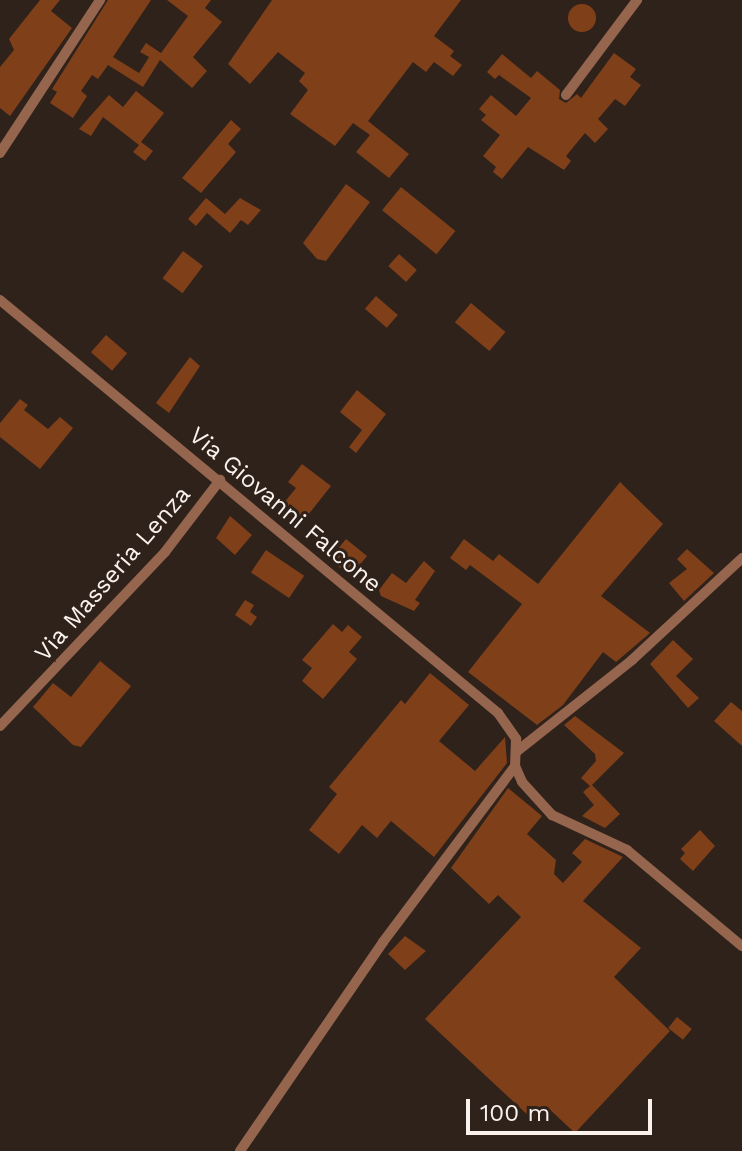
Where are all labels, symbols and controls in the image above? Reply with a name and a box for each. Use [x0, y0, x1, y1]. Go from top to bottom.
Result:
street label: Via Giovanni Falcone [183, 421, 387, 599]
street label: Via Masseria Lenza [29, 480, 197, 668]
scale bar [470, 1083, 656, 1133]
text: 100 m [480, 1099, 550, 1127]

